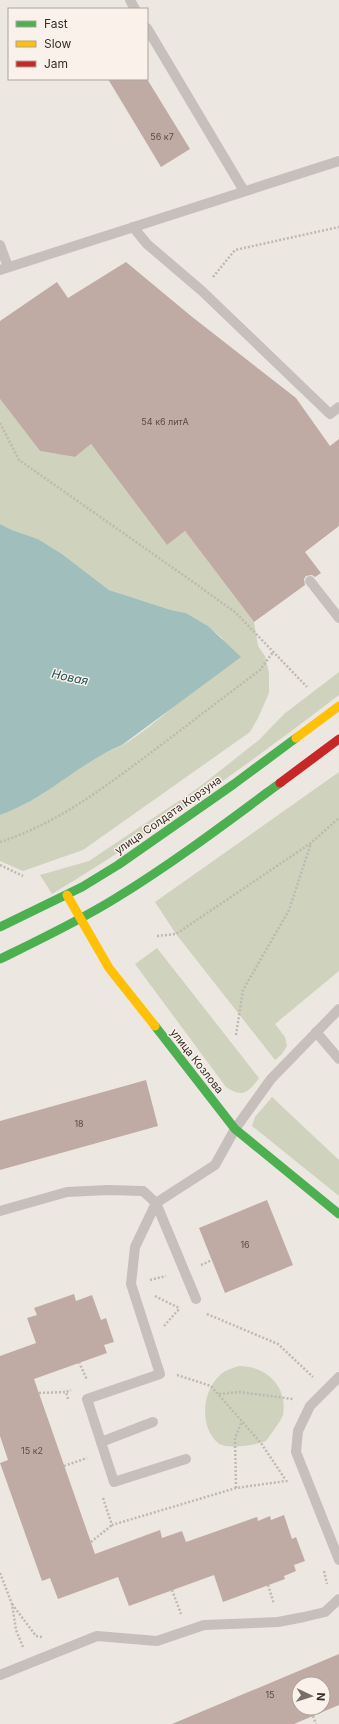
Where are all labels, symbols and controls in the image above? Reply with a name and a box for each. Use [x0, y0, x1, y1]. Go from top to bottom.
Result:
legend [8, 8, 148, 80]
text: Fast [44, 16, 68, 31]
text: Slow [44, 36, 72, 51]
text: Jam [44, 56, 68, 71]
house number: 56 к7 [150, 131, 174, 142]
house number: 54 к6 литА [141, 416, 189, 427]
water label: Новая [50, 666, 90, 688]
street label: улица Солдата Корзуна [112, 773, 224, 857]
street label: улица Козлова [167, 1026, 227, 1096]
house number: 18 [74, 1118, 84, 1129]
house number: 16 [240, 1239, 250, 1250]
house number: 15 к2 [21, 1445, 43, 1456]
north arrow [291, 1676, 331, 1716]
house number: 15 [265, 1689, 275, 1700]
text: N [314, 1692, 328, 1701]

